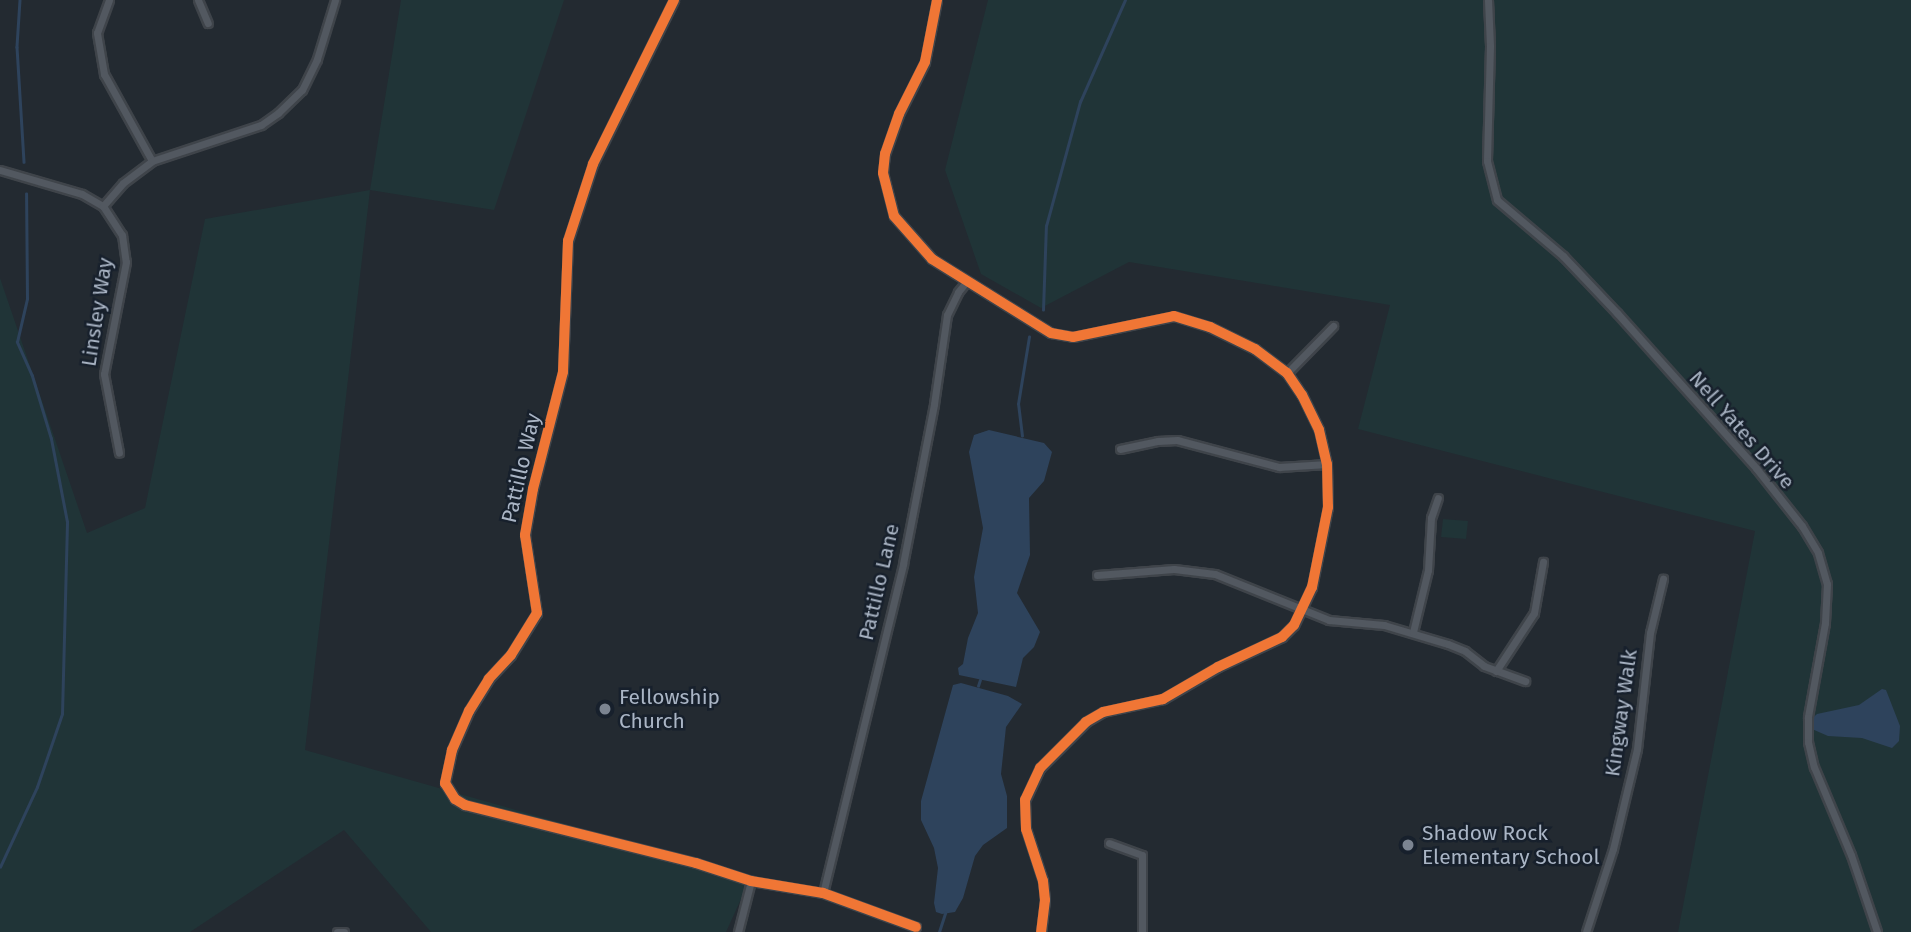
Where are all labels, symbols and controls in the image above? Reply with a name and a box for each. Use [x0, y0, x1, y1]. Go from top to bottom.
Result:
street label: Linsley Way [76, 256, 118, 368]
street label: Nell Yates Drive [1684, 366, 1800, 494]
street label: Pattillo Way [496, 411, 546, 525]
street label: Pattillo Lane [853, 521, 905, 643]
street label: Kingway Walk [1600, 648, 1642, 778]
place label: Fellowship Church [619, 684, 720, 734]
marker: Fellowship Church [597, 701, 613, 717]
place label: Shadow Rock Elementary School [1422, 820, 1600, 870]
marker: Shadow Rock Elementary School [1400, 837, 1416, 853]

